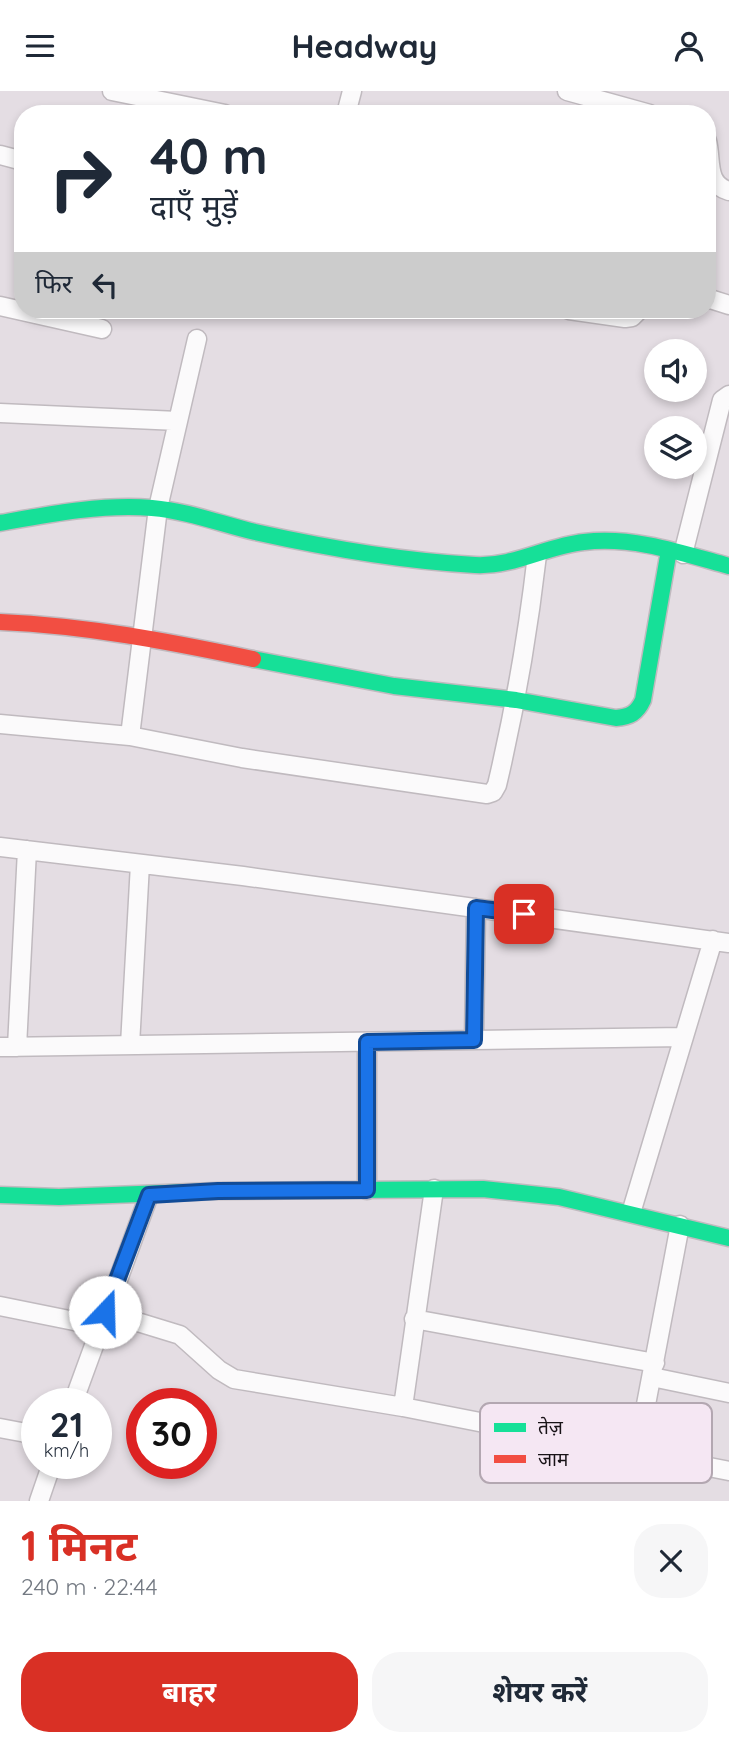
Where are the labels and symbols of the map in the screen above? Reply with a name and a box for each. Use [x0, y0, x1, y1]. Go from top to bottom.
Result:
pin [494, 884, 554, 944]
position arrow [68, 1275, 142, 1349]
speed limit sign: 30 [126, 1388, 217, 1479]
legend [480, 1403, 712, 1483]
text: तेज़ [538, 1415, 564, 1439]
text: जाम [538, 1447, 569, 1471]

